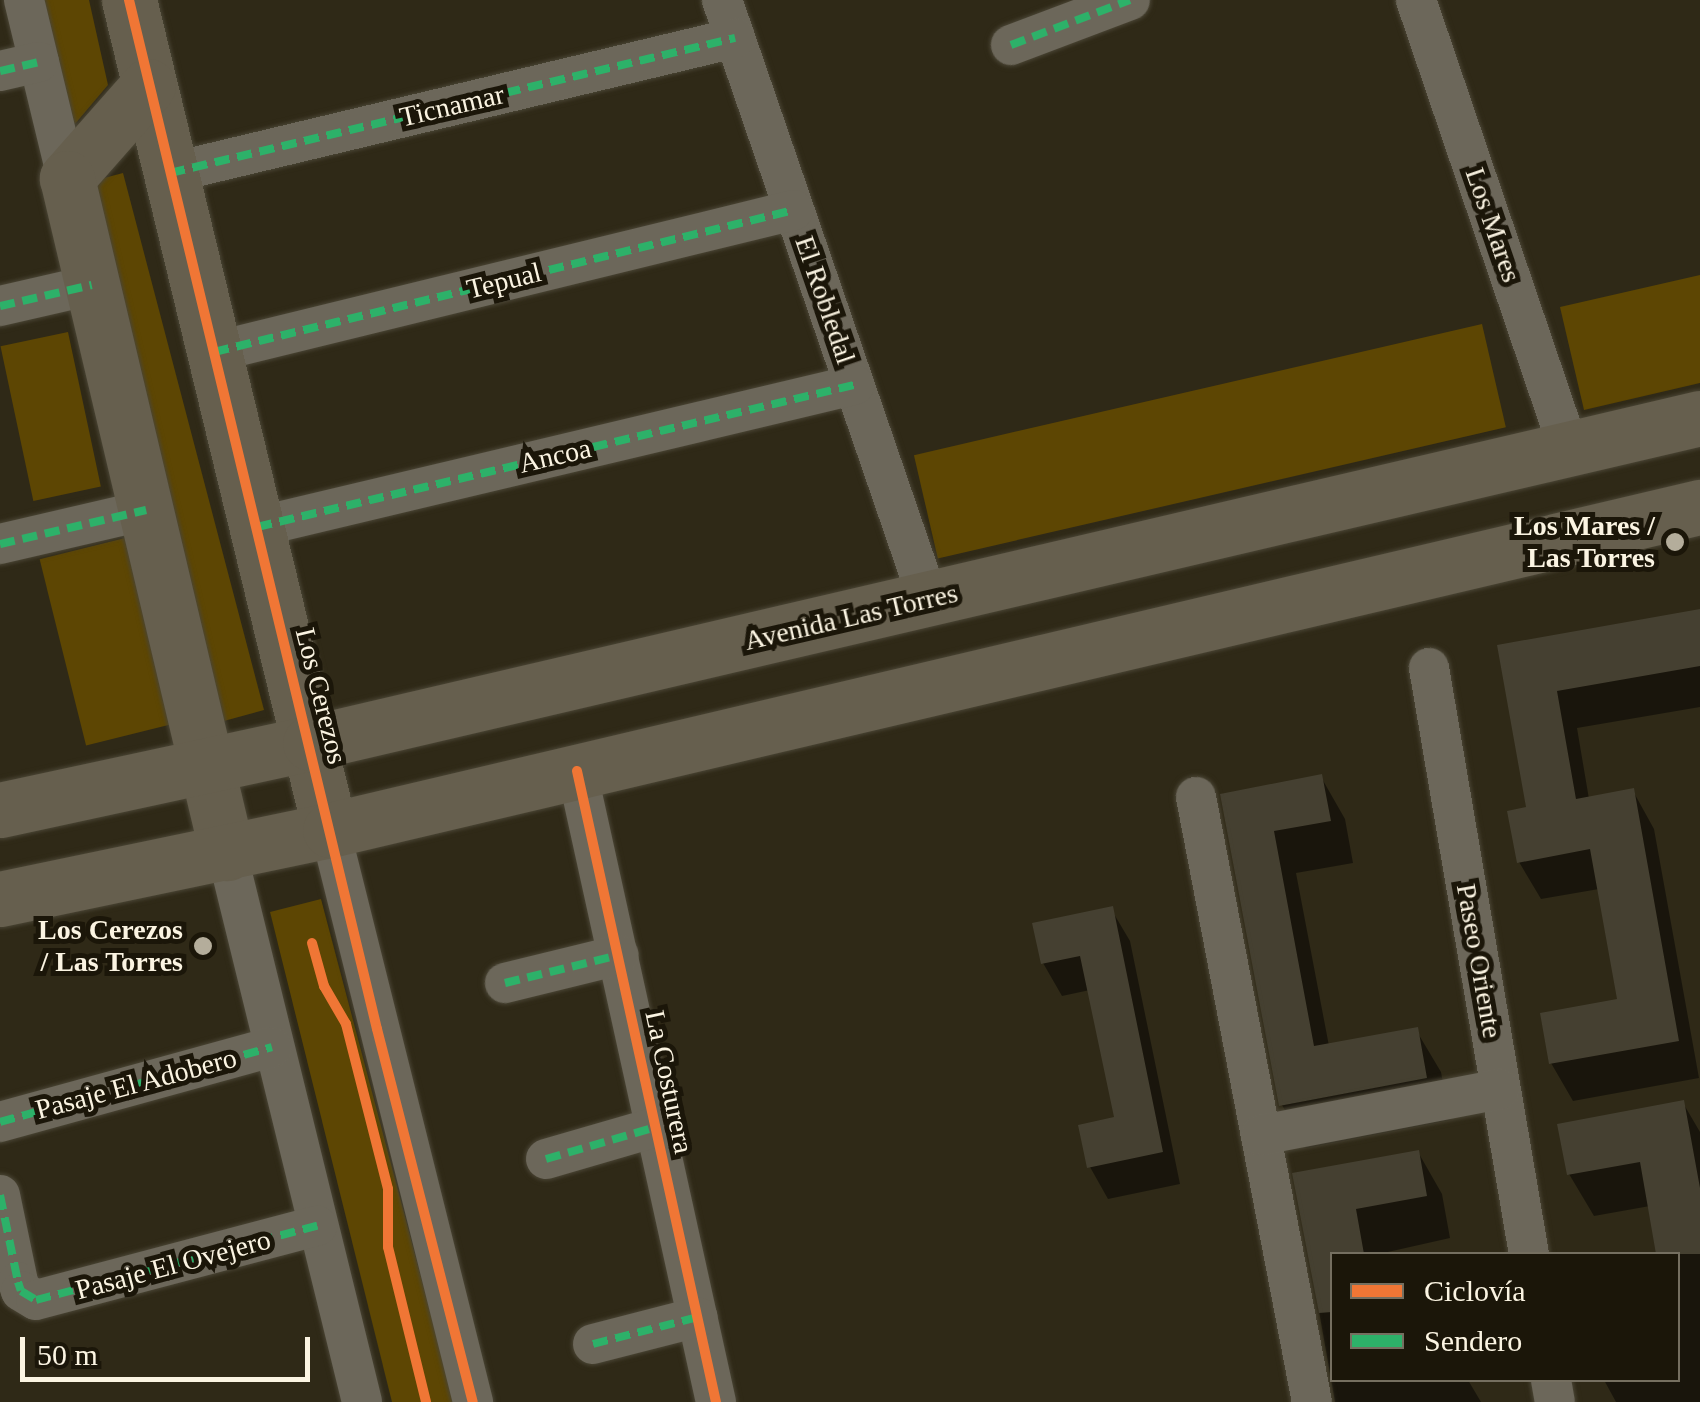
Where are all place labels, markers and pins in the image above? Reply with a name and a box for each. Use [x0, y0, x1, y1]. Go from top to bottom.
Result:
place label: Los Mares / Las Torres [1514, 509, 1655, 575]
marker: Los Mares / Las Torres [1664, 531, 1686, 553]
place label: Los Cerezos / Las Torres [38, 913, 183, 979]
marker: Los Cerezos / Las Torres [192, 935, 214, 957]

